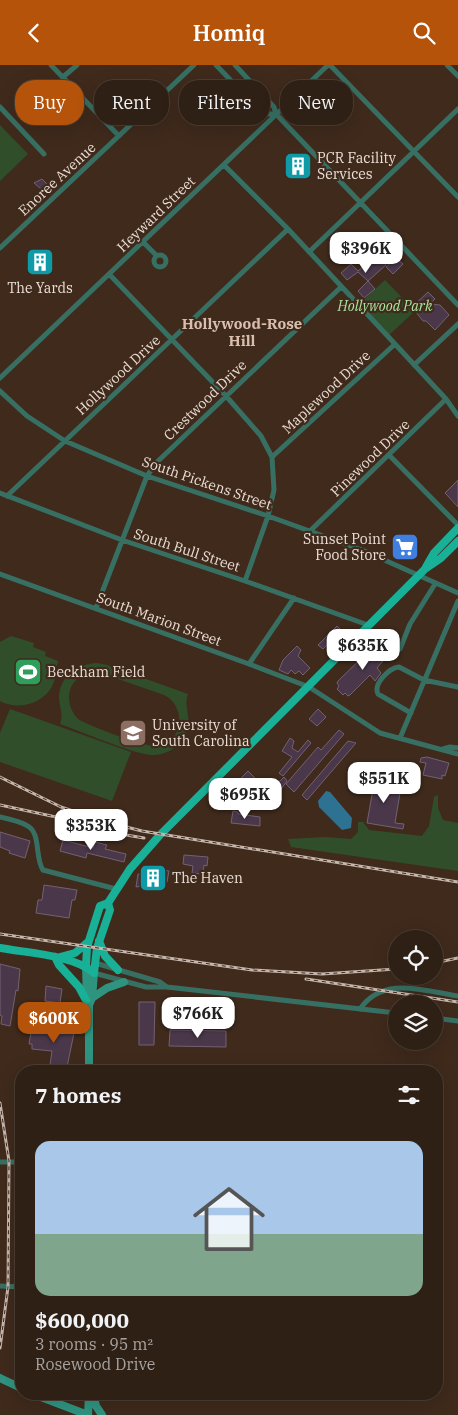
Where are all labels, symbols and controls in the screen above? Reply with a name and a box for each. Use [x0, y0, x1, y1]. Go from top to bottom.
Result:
text: Homiq [193, 18, 265, 47]
icon: back [20, 19, 48, 47]
icon: search [410, 19, 438, 47]
chip: Buy [15, 80, 84, 125]
chip: Rent [94, 80, 169, 125]
chip: Filters [179, 80, 270, 125]
chip: New [280, 80, 353, 125]
street label: Enoree Avenue [14, 138, 100, 220]
place label: PCR Facility Services [317, 149, 397, 183]
building icon: PCR Facility Services [283, 151, 313, 181]
street label: Heyward Street [113, 172, 199, 256]
pin: $396K [331, 231, 401, 274]
text: $396K [341, 238, 391, 258]
building icon: The Yards [25, 247, 55, 277]
place label: The Yards [7, 279, 73, 297]
park label: Hollywood Park [337, 297, 433, 315]
district label: Hollywood-Rose Hill [182, 314, 302, 350]
street label: Hollywood Drive [72, 331, 164, 419]
street label: Maplewood Drive [278, 347, 374, 437]
street label: Crestwood Drive [160, 356, 250, 444]
street label: Pinewood Drive [326, 416, 414, 500]
street label: South Pickens Street [140, 452, 274, 514]
street label: South Bull Street [132, 524, 242, 576]
place label: Sunset Point Food Store [303, 530, 386, 564]
supermarket icon: Sunset Point Food Store [390, 532, 420, 562]
street label: South Marion Street [94, 588, 224, 650]
pin: $635K [328, 629, 398, 671]
text: $635K [338, 635, 388, 655]
sports icon: Beckham Field [13, 657, 43, 687]
place label: Beckham Field [47, 663, 146, 681]
place label: University of South Carolina [152, 716, 250, 750]
school or university icon: University of South Carolina [118, 718, 148, 748]
pin: $551K [349, 761, 419, 804]
text: $551K [359, 768, 409, 788]
pin: $695K [210, 777, 280, 820]
text: $695K [220, 784, 270, 804]
pin: $353K [56, 809, 126, 851]
text: $353K [66, 815, 116, 835]
building icon: The Haven [138, 863, 168, 893]
place label: The Haven [172, 869, 243, 887]
map controls [388, 930, 443, 1050]
button: locate [388, 930, 443, 985]
button: layers [388, 995, 443, 1050]
pin: $766K [163, 997, 233, 1039]
pin: $600K [19, 1001, 89, 1044]
text: $766K [173, 1003, 223, 1023]
text: $600K [29, 1008, 79, 1028]
text: 7 homes [35, 1081, 121, 1109]
icon: filters [395, 1081, 423, 1109]
icon: home [184, 1174, 274, 1264]
text: $600,000 [35, 1306, 129, 1334]
text: 3 rooms · 95 m² [35, 1334, 153, 1354]
text: Rosewood Drive [35, 1354, 155, 1374]

